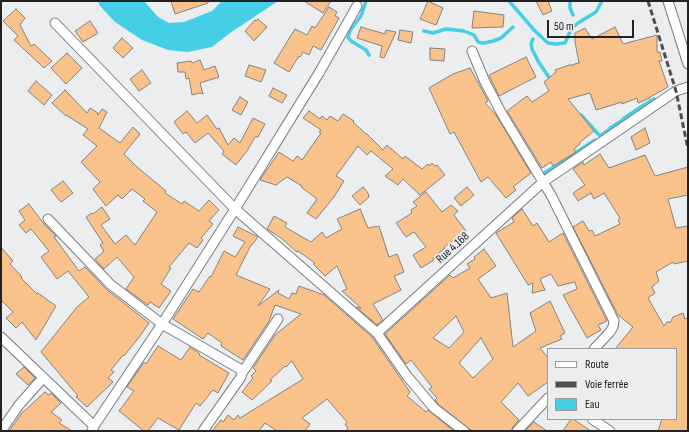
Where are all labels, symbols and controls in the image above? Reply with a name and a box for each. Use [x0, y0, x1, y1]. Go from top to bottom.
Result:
scale bar [549, 12, 636, 38]
text: 50 m [554, 19, 574, 34]
street label: Rue 4.168 [434, 229, 472, 267]
legend [547, 348, 677, 420]
text: Route [585, 357, 609, 372]
text: Voie ferrée [585, 377, 628, 392]
text: Eau [585, 397, 599, 412]

